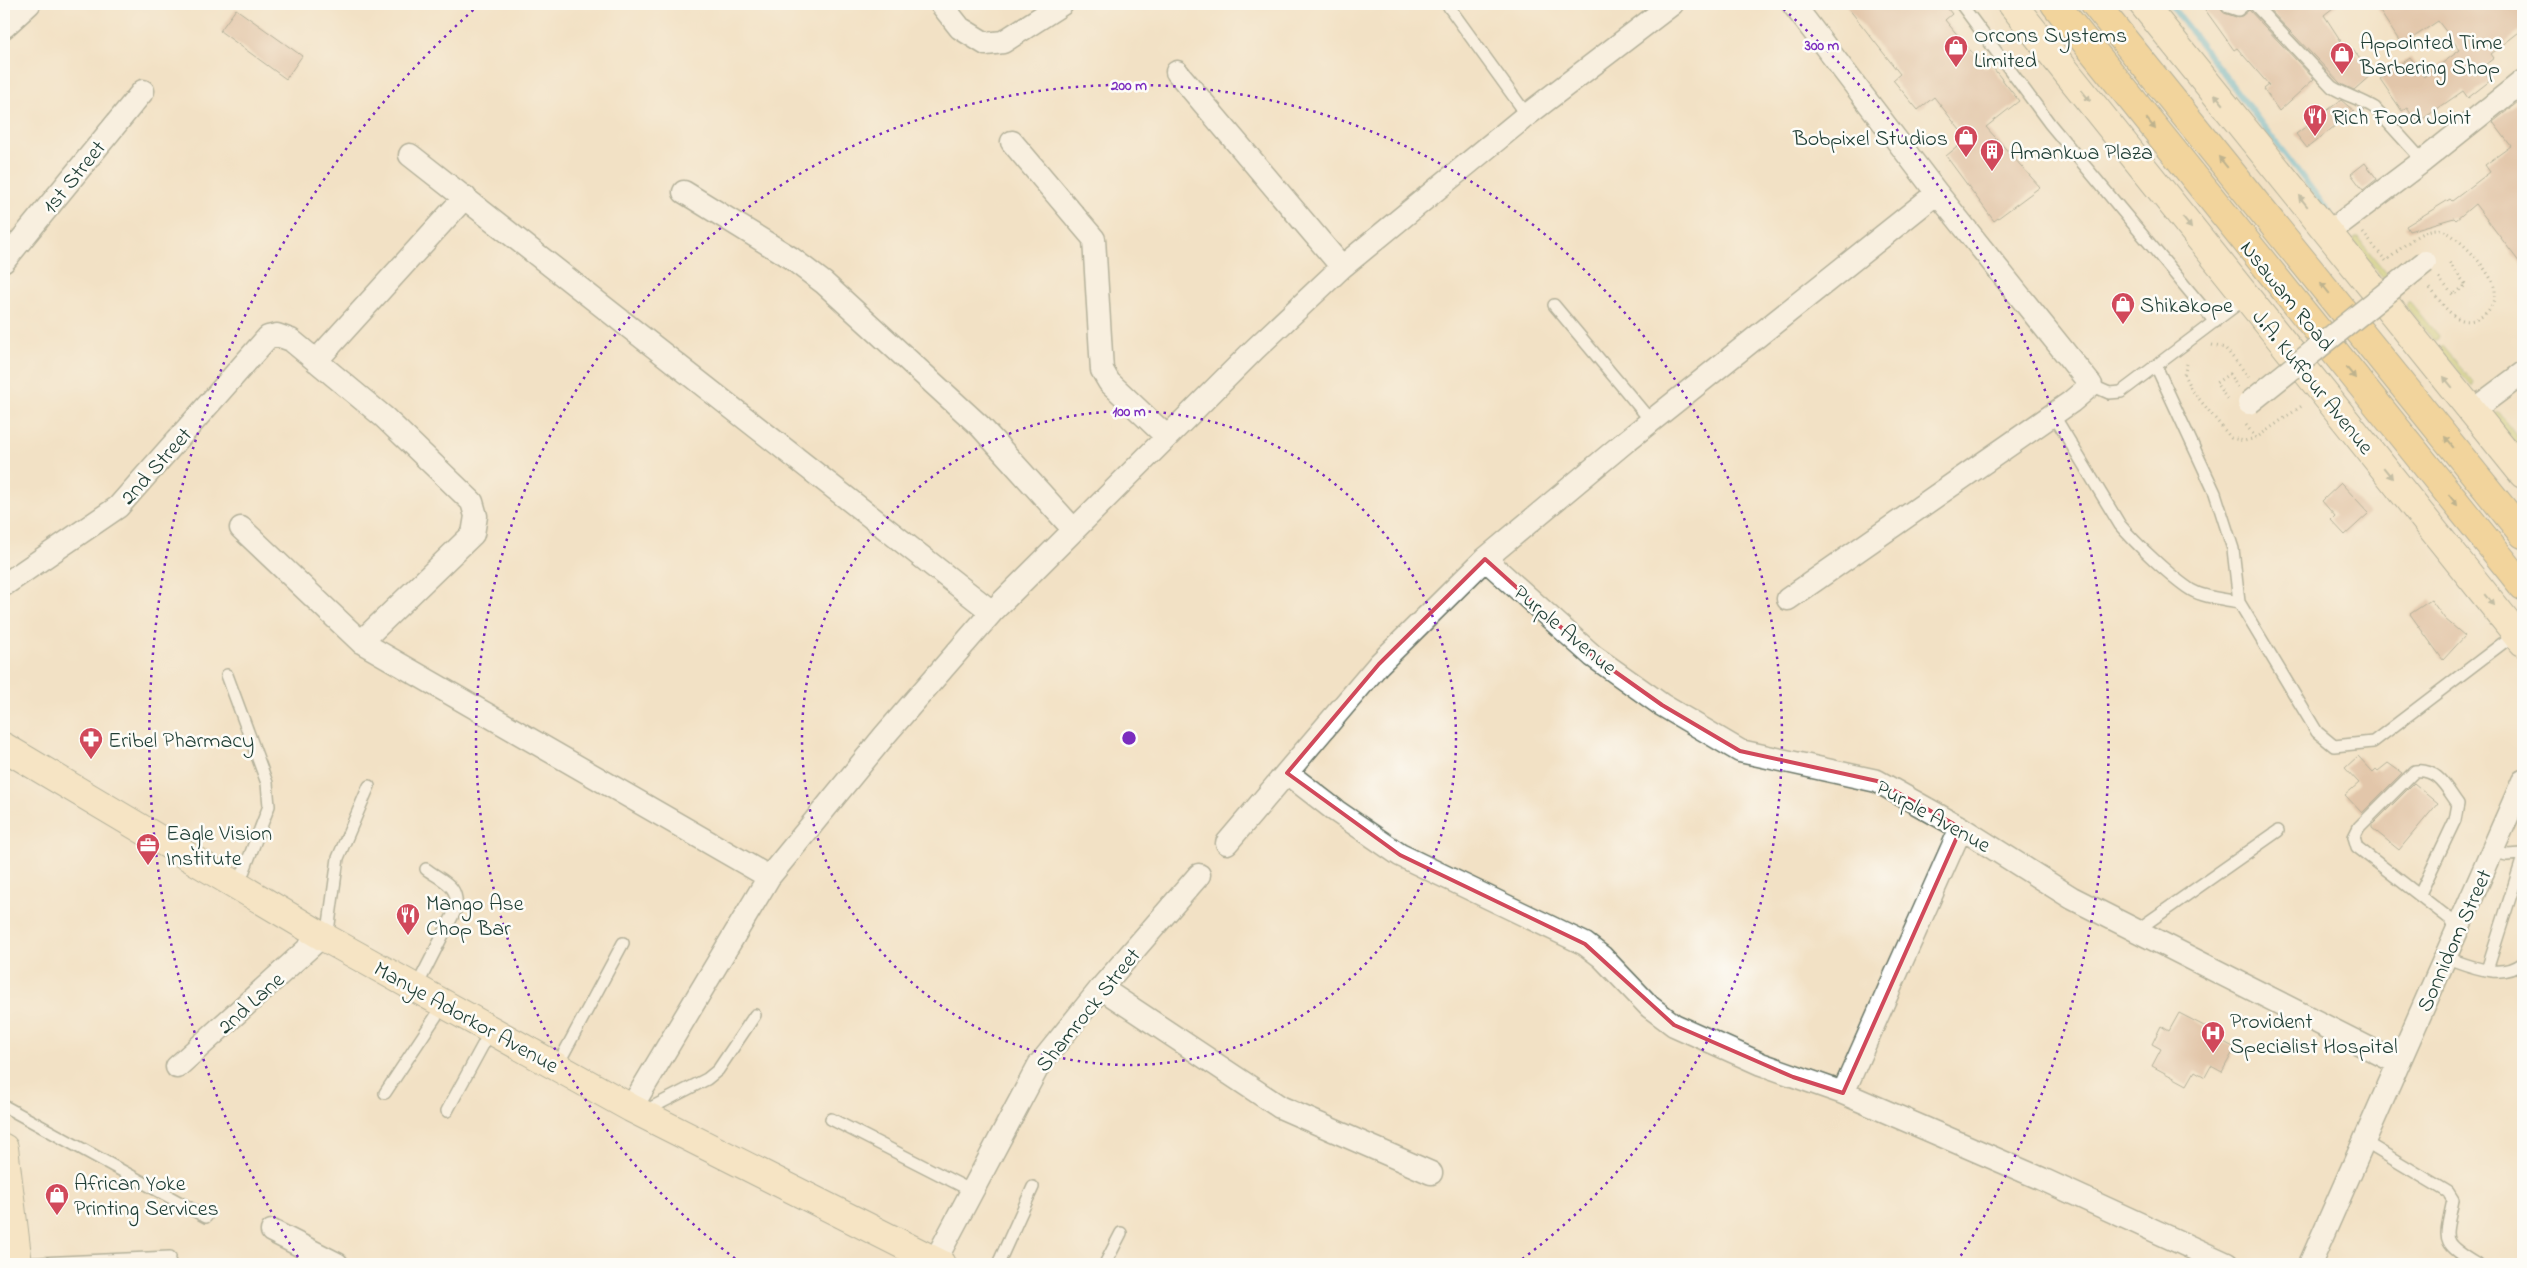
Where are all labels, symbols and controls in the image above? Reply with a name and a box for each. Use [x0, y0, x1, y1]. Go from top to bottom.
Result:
place label: Orcons Systems Limited [1974, 21, 2127, 78]
place label: Appointed Time Barbering Shop [2359, 28, 2502, 86]
shop icon: Orcons Systems Limited [1943, 34, 1969, 68]
text: 300 m [1804, 35, 1840, 57]
shop icon: Appointed Time Barbering Shop [2329, 41, 2355, 75]
text: 200 m [1110, 75, 1147, 97]
one-way arrow [2080, 90, 2091, 103]
one-way arrow [2214, 93, 2225, 106]
restaurant icon: Rich Food Joint [2302, 103, 2328, 137]
place label: Rich Food Joint [2332, 103, 2472, 135]
one-way arrow [2145, 117, 2156, 130]
place label: Bobpixel Studios [1792, 124, 1948, 156]
shop icon: Bobpixel Studios [1953, 124, 1979, 158]
street label: 1st Street [36, 134, 115, 222]
building icon: Amankwa Plaza [1979, 138, 2005, 172]
place label: Amankwa Plaza [2010, 138, 2153, 170]
one-way arrow [2217, 156, 2228, 169]
one-way arrow [2297, 195, 2309, 207]
one-way arrow [2182, 216, 2193, 229]
street label: Nsawam Road [2231, 234, 2340, 359]
one-way arrow [2319, 282, 2330, 295]
shop icon: Shikakope [2110, 291, 2136, 325]
place label: Shikakope [2140, 291, 2233, 323]
street label: J.A. Kuffour Avenue [2243, 303, 2380, 462]
one-way arrow [2346, 366, 2357, 379]
one-way arrow [2443, 376, 2454, 389]
text: 100 m [1112, 401, 1146, 423]
street label: 2nd Street [114, 421, 201, 513]
one-way arrow [2443, 436, 2454, 449]
one-way arrow [2382, 466, 2393, 479]
one-way arrow [2448, 493, 2459, 506]
street label: Purple Avenue [1505, 578, 1623, 684]
one-way arrow [2484, 593, 2495, 606]
pharmacy icon: Eribel Pharmacy [78, 726, 104, 760]
place label: Eribel Pharmacy [108, 726, 254, 759]
centre of rings [1120, 729, 1138, 747]
street label: Purple Avenue [1869, 773, 1996, 862]
place label: Eagle Vision Institute [166, 819, 272, 876]
office icon: Eagle Vision Institute [135, 832, 161, 866]
street label: Sonnidom Street [2410, 864, 2502, 1018]
place label: Mango Ase Chop Bar [426, 889, 524, 946]
restaurant icon: Mango Ase Chop Bar [395, 902, 421, 936]
street label: Shamrock Street [1029, 941, 1150, 1080]
street label: Manye Adorkor Avenue [367, 954, 564, 1084]
street label: 2nd Lane [211, 965, 293, 1043]
place label: Provident Specialist Hospital [2230, 1007, 2398, 1064]
hospital icon: Provident Specialist Hospital [2200, 1020, 2226, 1054]
place label: African Yoke Printing Services [74, 1169, 219, 1227]
shop icon: African Yoke Printing Services [44, 1182, 70, 1216]

